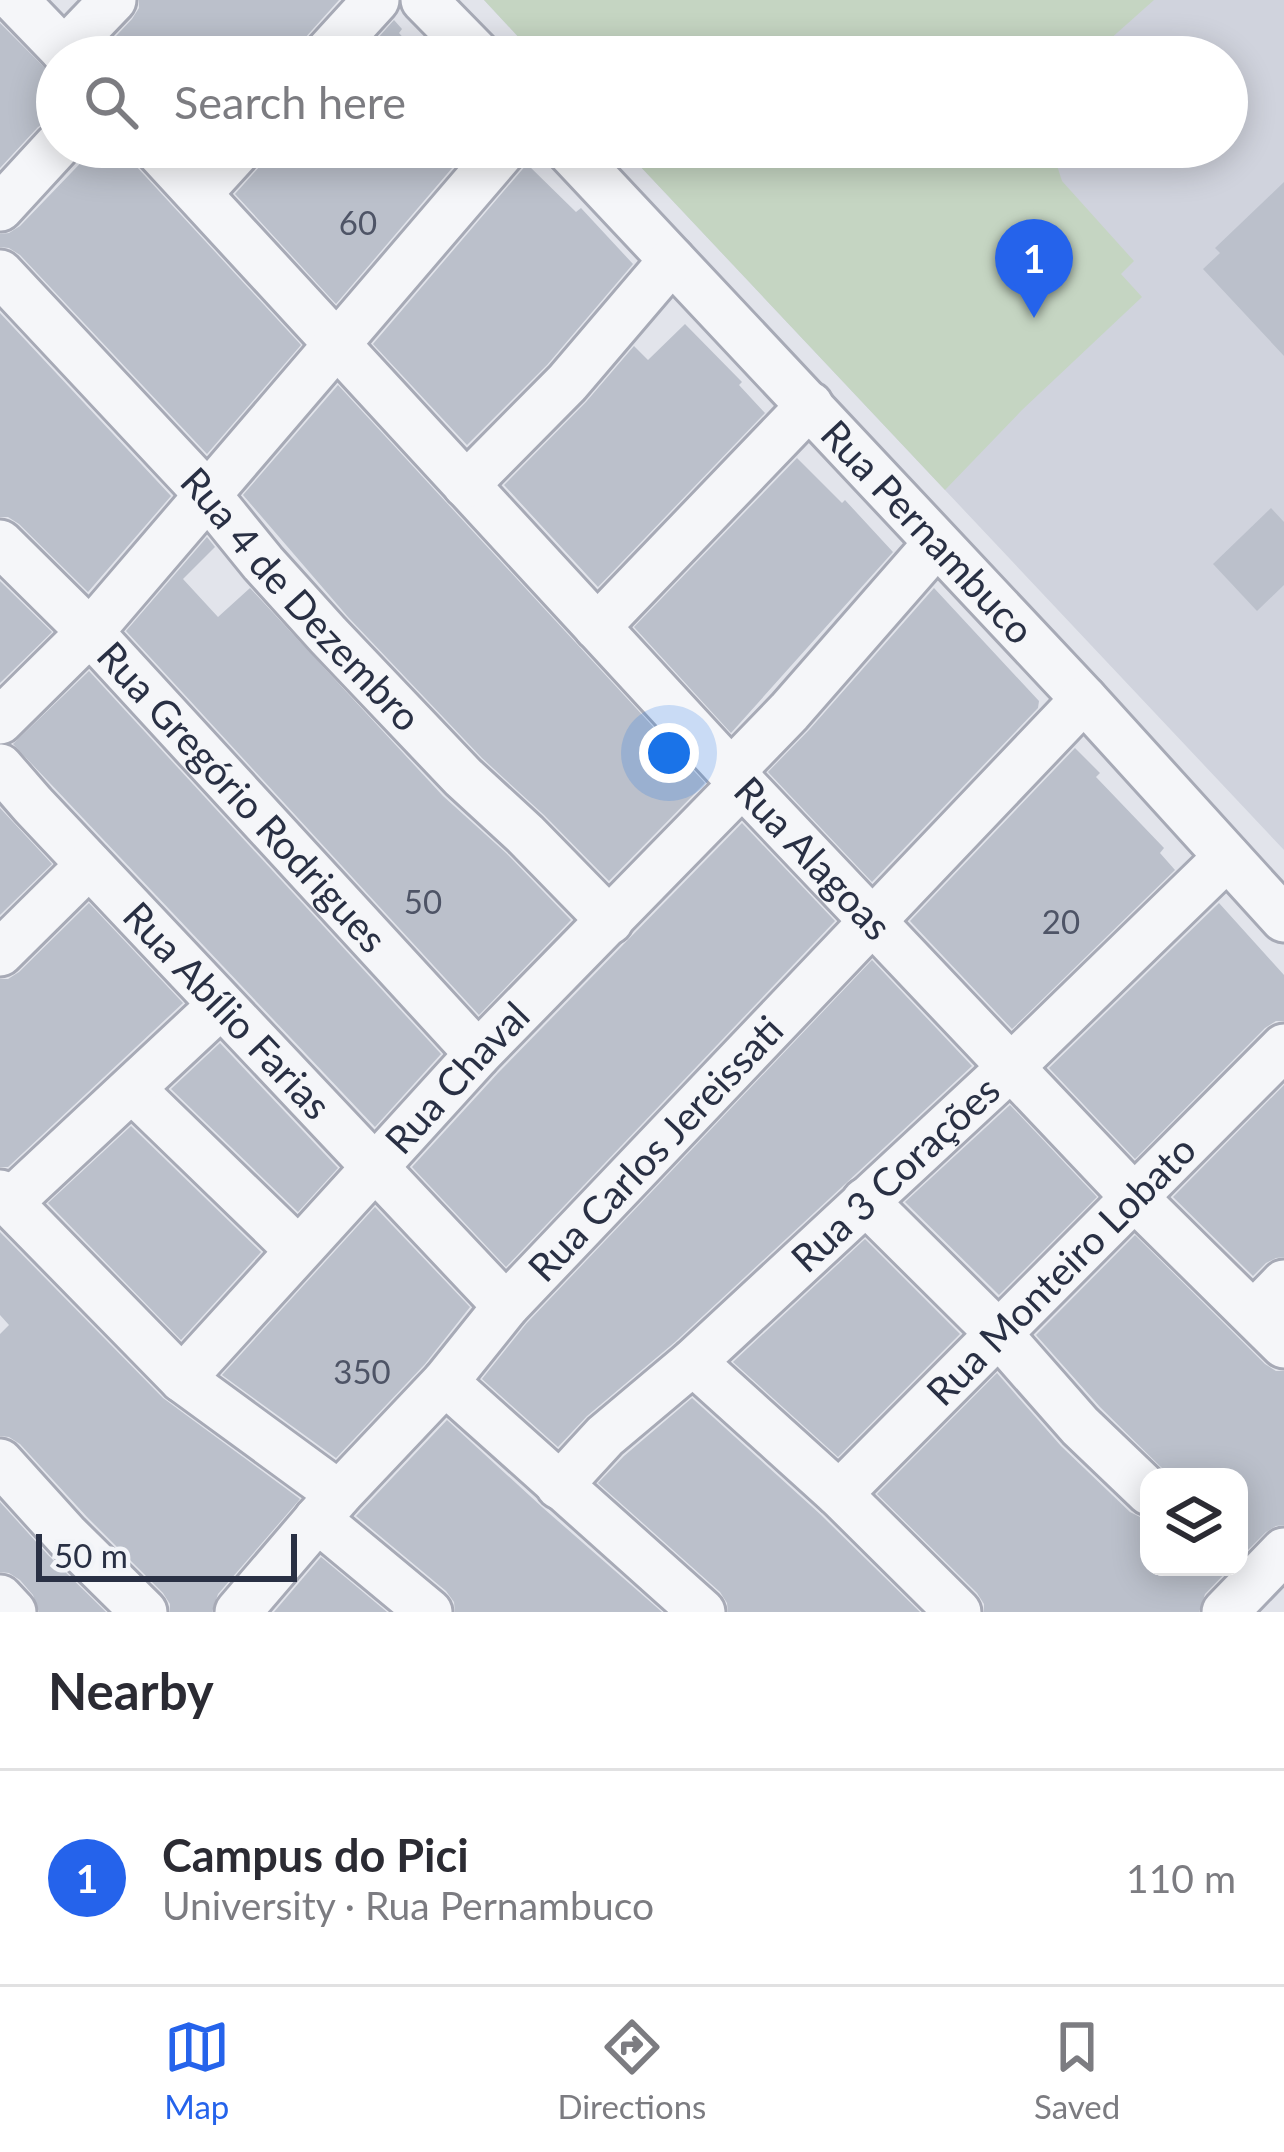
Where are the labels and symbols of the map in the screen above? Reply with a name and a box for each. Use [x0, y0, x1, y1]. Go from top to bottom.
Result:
house number: 60 [339, 202, 377, 242]
pin: 1 [995, 219, 1073, 318]
street label: Rua Pernambuco [812, 410, 1044, 653]
street label: Rua 4 de Dezembro [172, 458, 431, 740]
street label: Rua Gregório Rodrigues [89, 632, 397, 961]
your location [639, 723, 699, 783]
street label: Rua Alagoas [726, 767, 901, 949]
house number: 50 [404, 881, 442, 921]
street label: Rua Abílio Farias [115, 892, 341, 1128]
house number: 20 [1042, 901, 1080, 941]
street label: Rua Chaval [375, 992, 538, 1162]
street label: Rua Carlos Jereissati [518, 1006, 792, 1290]
street label: Rua 3 Corações [781, 1066, 1008, 1281]
street label: Rua Monteiro Lobato [917, 1126, 1204, 1414]
house number: 350 [333, 1351, 391, 1391]
scale bar [36, 1528, 297, 1581]

